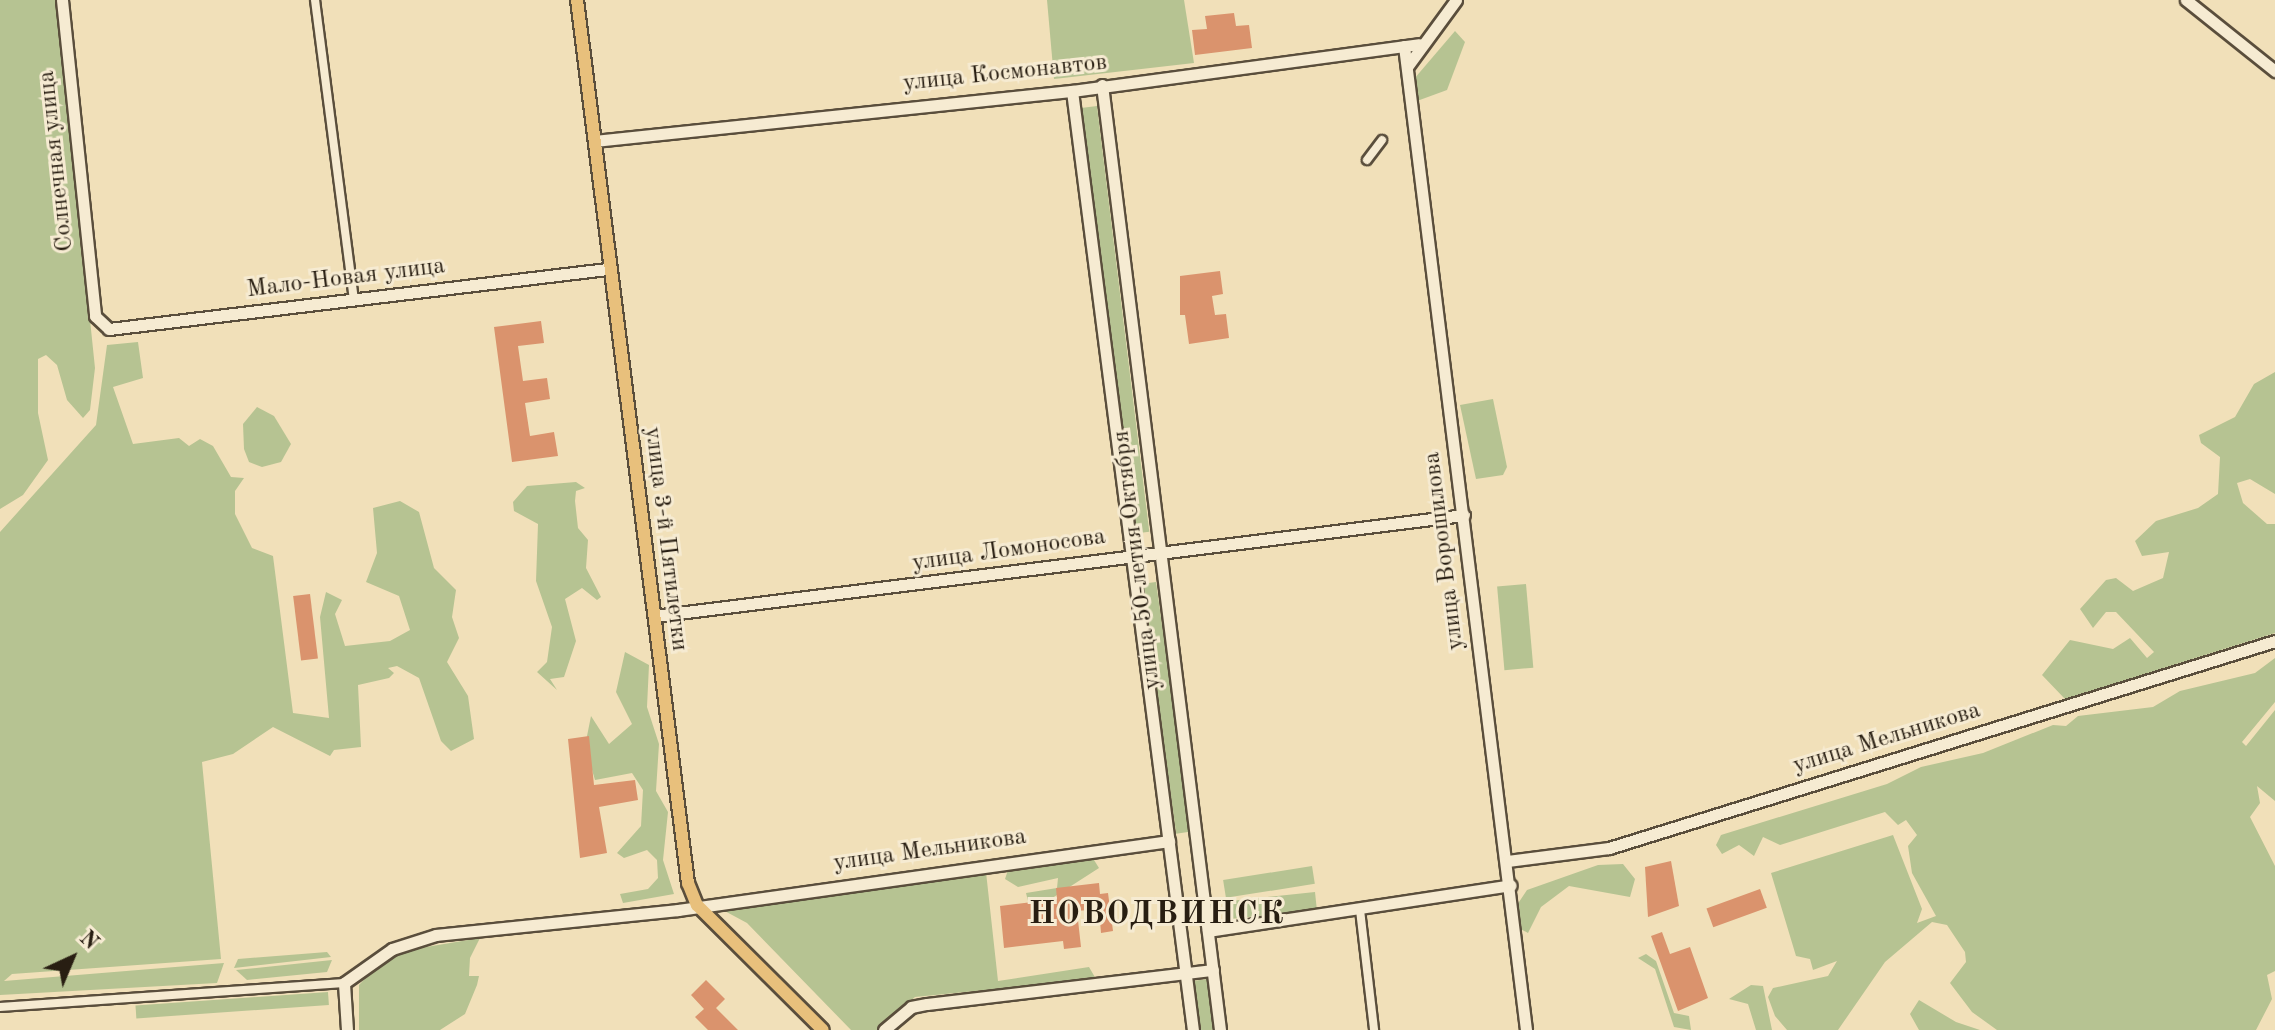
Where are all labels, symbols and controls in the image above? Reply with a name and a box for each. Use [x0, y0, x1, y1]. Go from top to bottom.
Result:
street label: улица Космонавтов [902, 49, 1108, 99]
street label: Солнечная улица [33, 69, 81, 253]
street label: Мало-Новая улица [245, 253, 447, 305]
street label: улица 3-й Пятилетки [637, 425, 693, 653]
street label: улица 50-летия Октября [1108, 429, 1168, 691]
street label: улица Ворошилова [1419, 450, 1471, 652]
street label: улица Ломоносова [910, 523, 1108, 579]
street label: улица Мельникова [1790, 697, 1984, 781]
street label: улица Мельникова [832, 823, 1028, 879]
district label: НОВОДВИНСК [1029, 896, 1285, 934]
north arrow [32, 918, 112, 998]
text: N [75, 927, 102, 954]

